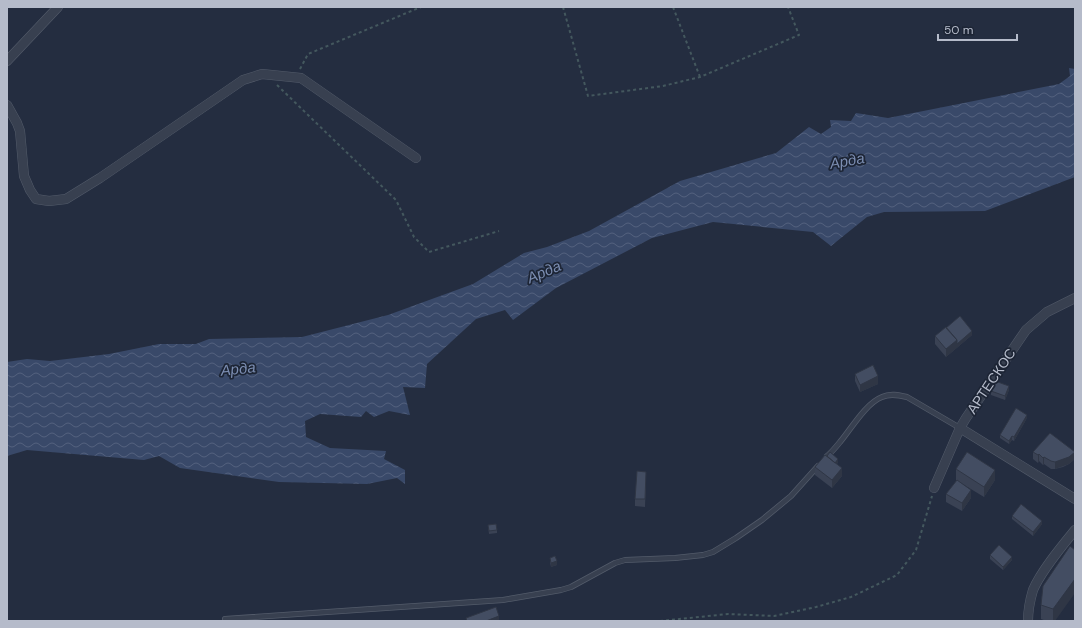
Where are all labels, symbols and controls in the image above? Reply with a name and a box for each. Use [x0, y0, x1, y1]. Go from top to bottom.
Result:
scale bar [938, 16, 1017, 42]
text: 50 m [944, 22, 973, 38]
water label: Арда [827, 148, 866, 174]
water label: Арда [523, 256, 564, 288]
street label: АРТЕСКОС [963, 345, 1019, 417]
water label: Арда [219, 357, 256, 381]

